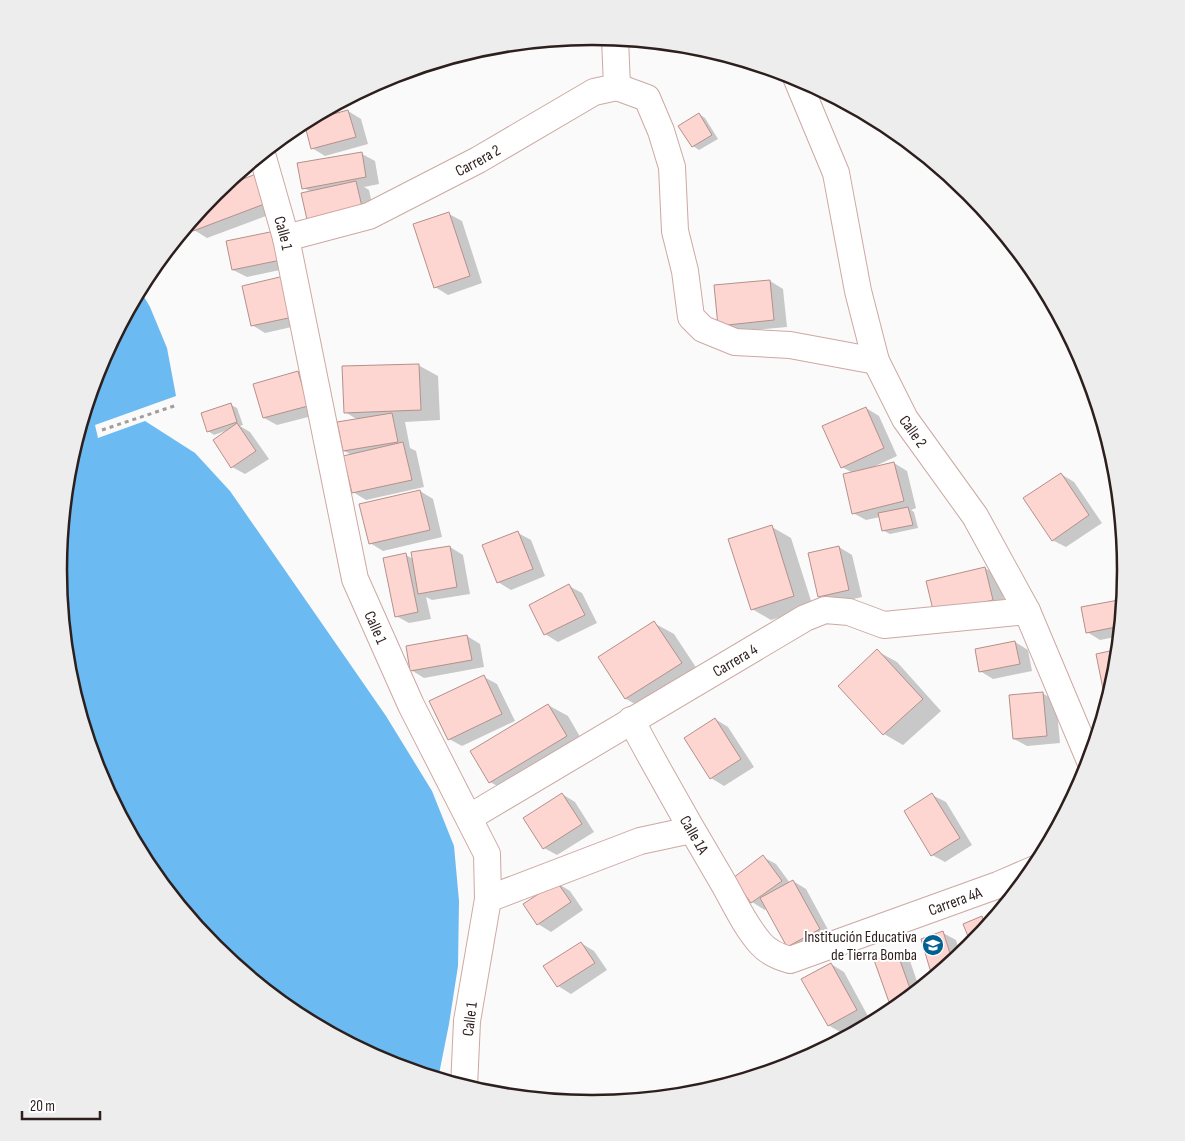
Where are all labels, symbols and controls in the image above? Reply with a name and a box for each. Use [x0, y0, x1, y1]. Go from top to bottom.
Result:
street label: Carrera 2 [452, 141, 504, 181]
street label: Calle 1 [269, 214, 296, 252]
street label: Calle 2 [894, 412, 930, 452]
street label: Calle 1 [359, 608, 391, 648]
street label: Carrera 4 [710, 640, 762, 682]
street label: Calle 1A [675, 813, 712, 858]
street label: Carrera 4A [926, 884, 985, 920]
place label: Institución Educativa de Tierra Bomba [804, 928, 917, 965]
school or university icon: Institución Educativa de Tierra Bomba [921, 933, 945, 957]
street label: Calle 1 [459, 1001, 482, 1037]
scale bar [22, 1088, 100, 1120]
text: 20 m [30, 1097, 55, 1116]

